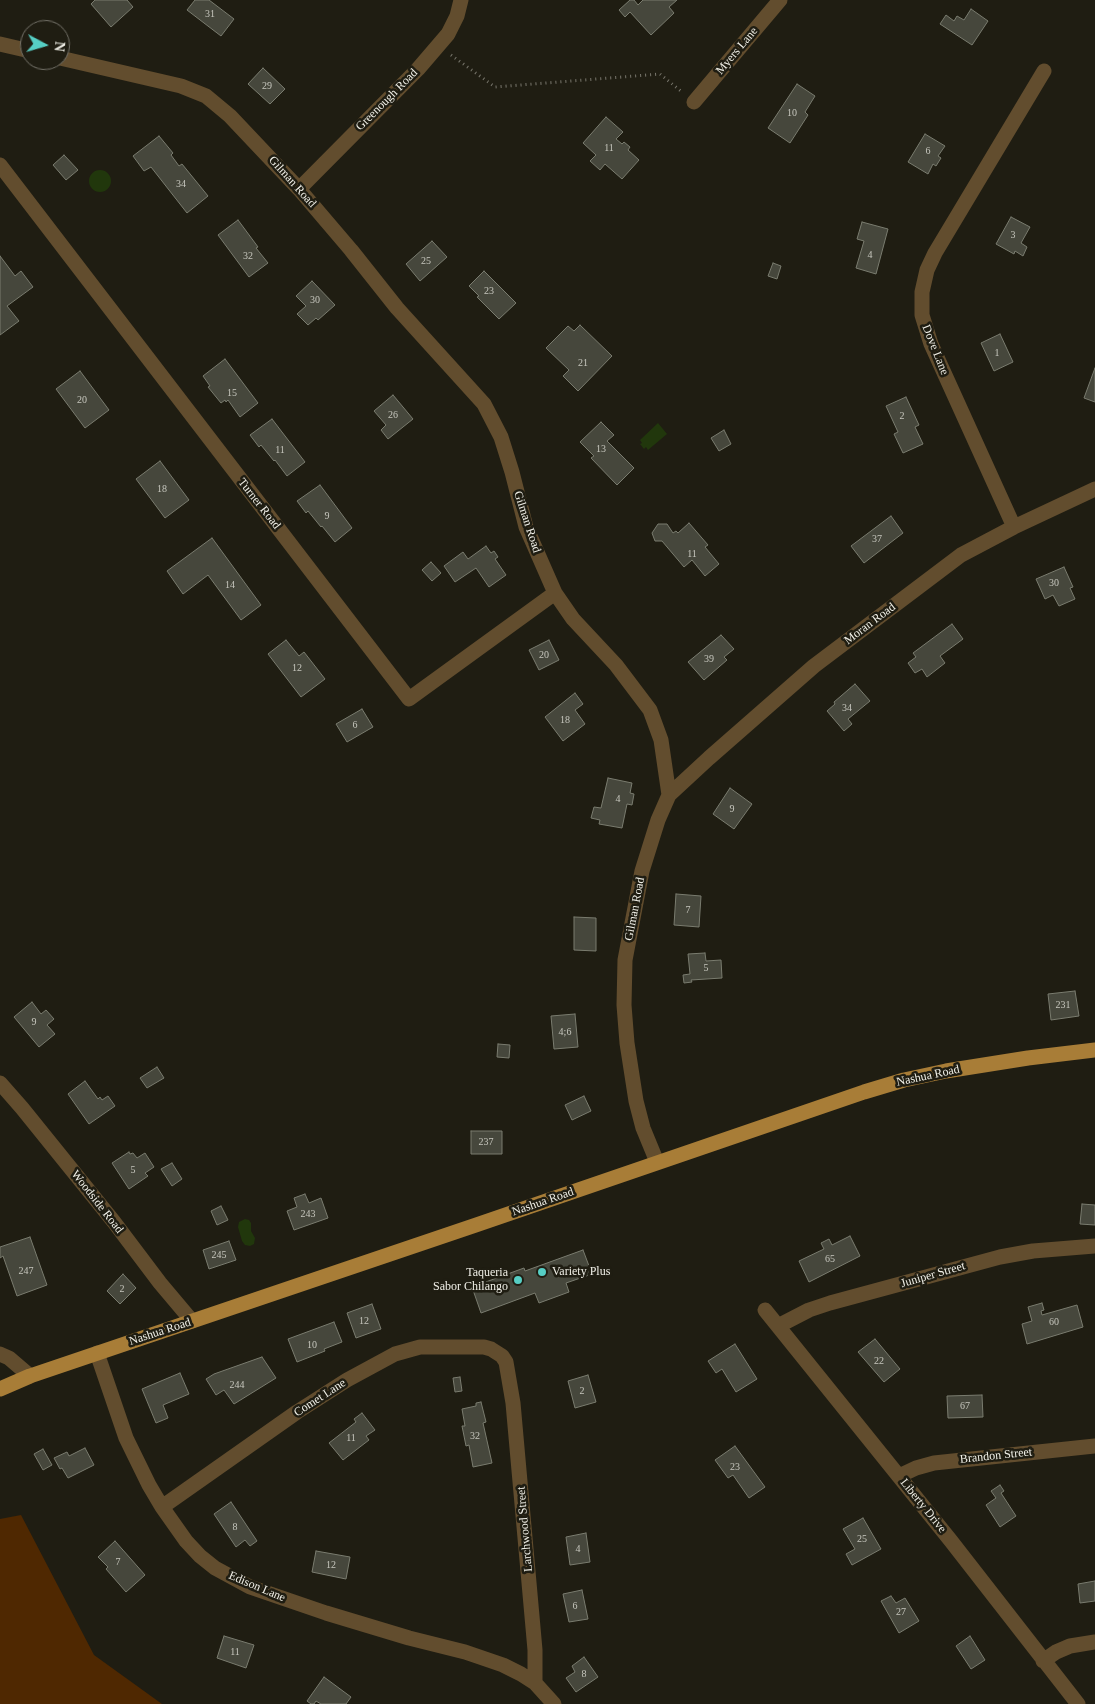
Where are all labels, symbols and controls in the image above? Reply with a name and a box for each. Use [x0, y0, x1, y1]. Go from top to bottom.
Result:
house number: 31 [205, 8, 215, 20]
north arrow [20, 20, 70, 70]
street label: Myers Lane [713, 24, 761, 78]
text: N [51, 41, 67, 52]
street label: Greenough Road [353, 66, 421, 134]
house number: 29 [262, 80, 272, 92]
house number: 10 [787, 107, 797, 119]
house number: 11 [604, 142, 614, 154]
house number: 6 [926, 145, 930, 157]
street label: Gilman Road [265, 153, 319, 211]
house number: 34 [176, 178, 186, 190]
house number: 3 [1010, 229, 1016, 241]
house number: 4 [868, 249, 872, 261]
house number: 32 [243, 250, 253, 262]
house number: 25 [421, 255, 431, 267]
house number: 23 [484, 285, 494, 297]
house number: 30 [310, 294, 320, 306]
street label: Dove Lane [918, 323, 952, 377]
house number: 1 [994, 347, 1000, 359]
house number: 21 [578, 357, 588, 369]
house number: 15 [227, 387, 237, 399]
house number: 20 [77, 394, 87, 406]
house number: 26 [388, 409, 398, 421]
house number: 2 [900, 410, 904, 422]
house number: 13 [596, 443, 606, 455]
house number: 11 [275, 444, 285, 456]
street label: Turner Road [235, 476, 283, 532]
house number: 18 [157, 483, 167, 495]
street label: Gilman Road [510, 489, 544, 555]
house number: 9 [324, 510, 330, 522]
house number: 37 [872, 533, 882, 545]
house number: 11 [687, 548, 697, 560]
house number: 30 [1049, 577, 1059, 589]
house number: 14 [225, 579, 235, 591]
street label: Moran Road [842, 600, 898, 648]
house number: 20 [539, 649, 549, 661]
house number: 39 [704, 653, 714, 665]
house number: 12 [292, 662, 302, 674]
house number: 34 [842, 702, 852, 714]
house number: 18 [560, 714, 570, 726]
house number: 6 [352, 719, 358, 731]
house number: 4 [616, 793, 620, 805]
house number: 9 [730, 803, 734, 815]
street label: Gilman Road [622, 876, 648, 942]
house number: 7 [686, 904, 690, 916]
house number: 5 [704, 962, 708, 974]
house number: 231 [1056, 999, 1070, 1011]
house number: 9 [32, 1016, 36, 1028]
house number: 4;6 [559, 1026, 571, 1038]
street label: Nashua Road [895, 1062, 961, 1090]
house number: 237 [478, 1136, 494, 1148]
house number: 5 [130, 1164, 136, 1176]
street label: Woodside Road [68, 1168, 126, 1236]
street label: Nashua Road [510, 1185, 576, 1219]
house number: 243 [300, 1208, 316, 1220]
house number: 245 [212, 1249, 226, 1261]
house number: 65 [825, 1253, 835, 1265]
street label: Juniper Street [899, 1259, 967, 1291]
house number: 247 [18, 1265, 34, 1277]
place label: Variety Plus [552, 1265, 610, 1279]
place label: Taqueria Sabor Chilango [433, 1266, 508, 1294]
marker: Variety Plus [536, 1266, 548, 1278]
marker: Taqueria Sabor Chilango [512, 1274, 524, 1286]
house number: 2 [120, 1283, 124, 1295]
street label: Nashua Road [127, 1315, 193, 1349]
house number: 12 [359, 1315, 369, 1327]
house number: 60 [1049, 1316, 1059, 1328]
house number: 10 [307, 1339, 317, 1351]
house number: 22 [874, 1355, 884, 1367]
street label: Comet Lane [291, 1376, 349, 1420]
house number: 244 [230, 1379, 244, 1391]
house number: 2 [580, 1385, 584, 1397]
house number: 67 [960, 1400, 970, 1412]
house number: 32 [470, 1430, 480, 1442]
house number: 11 [346, 1432, 356, 1444]
street label: Brandon Street [959, 1445, 1033, 1467]
house number: 23 [730, 1461, 740, 1473]
street label: Liberty Drive [897, 1476, 949, 1536]
street label: Larchwood Street [514, 1486, 536, 1572]
house number: 8 [232, 1521, 238, 1533]
house number: 25 [857, 1533, 867, 1545]
house number: 4 [576, 1543, 580, 1555]
house number: 7 [116, 1556, 120, 1568]
house number: 12 [326, 1559, 336, 1571]
street label: Edison Lane [226, 1569, 288, 1605]
house number: 6 [572, 1600, 578, 1612]
house number: 27 [896, 1606, 906, 1618]
house number: 11 [230, 1646, 240, 1658]
house number: 8 [582, 1668, 586, 1680]

